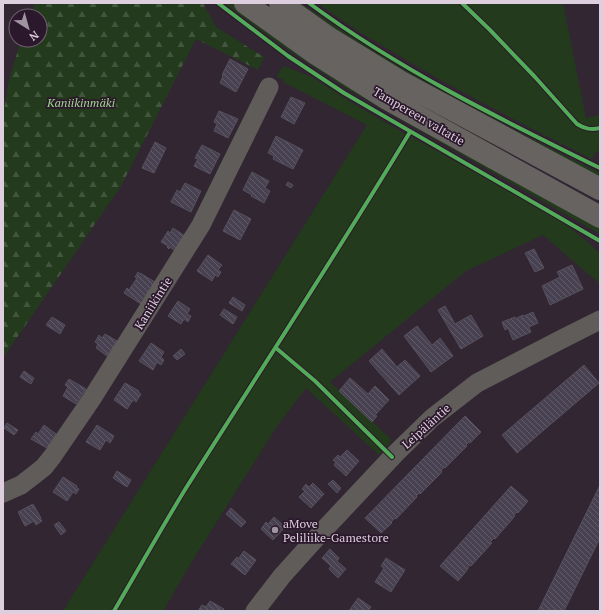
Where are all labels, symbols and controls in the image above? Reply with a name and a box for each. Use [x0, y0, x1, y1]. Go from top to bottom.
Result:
north arrow [8, 8, 48, 48]
text: N [26, 28, 42, 44]
street label: Tampereen valtatie [370, 84, 468, 148]
park label: Kaniikinmäki [46, 95, 116, 110]
street label: Kaniikintie [131, 274, 175, 332]
street label: Leipäläntie [399, 400, 453, 452]
place label: aMove Peliliike-Gamestore [283, 516, 389, 545]
marker: aMove Peliliike-Gamestore [270, 525, 280, 535]

